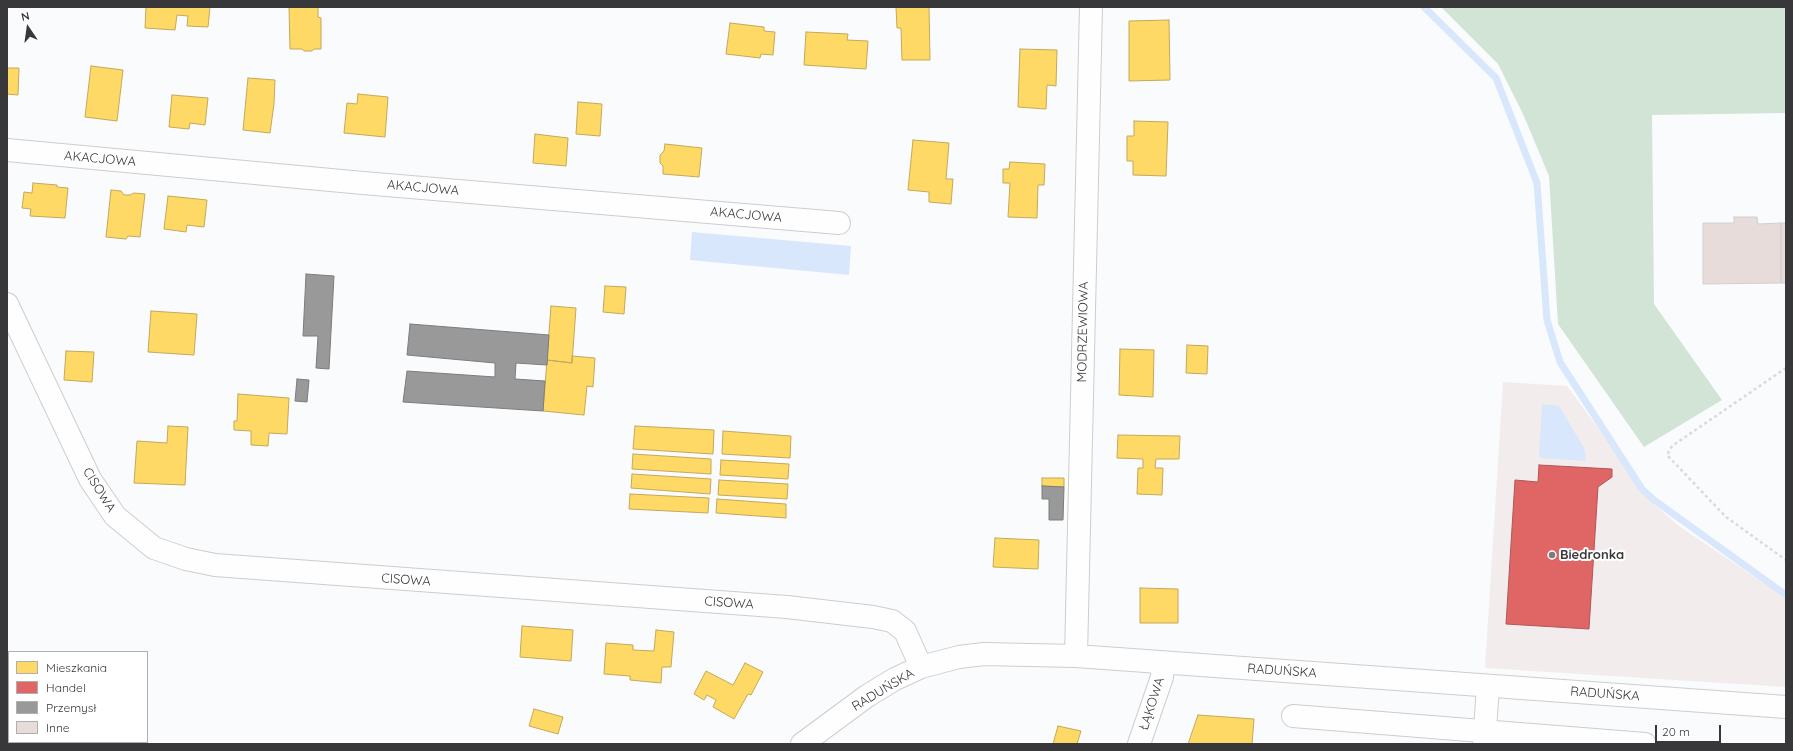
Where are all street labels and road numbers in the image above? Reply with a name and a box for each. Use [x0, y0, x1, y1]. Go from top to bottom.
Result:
street label: AKACJOWA [63, 148, 137, 170]
street label: AKACJOWA [386, 177, 460, 199]
street label: AKACJOWA [709, 204, 783, 226]
street label: MODRZEWIOWA [1074, 281, 1092, 383]
street label: CISOWA [79, 465, 119, 515]
street label: CISOWA [381, 570, 431, 590]
street label: CISOWA [704, 593, 754, 613]
street label: RADUŃSKA [1247, 661, 1317, 681]
street label: RADUŃSKA [849, 665, 917, 715]
street label: ŁĄKOWA [1136, 675, 1168, 733]
street label: RADUŃSKA [1570, 684, 1640, 704]

